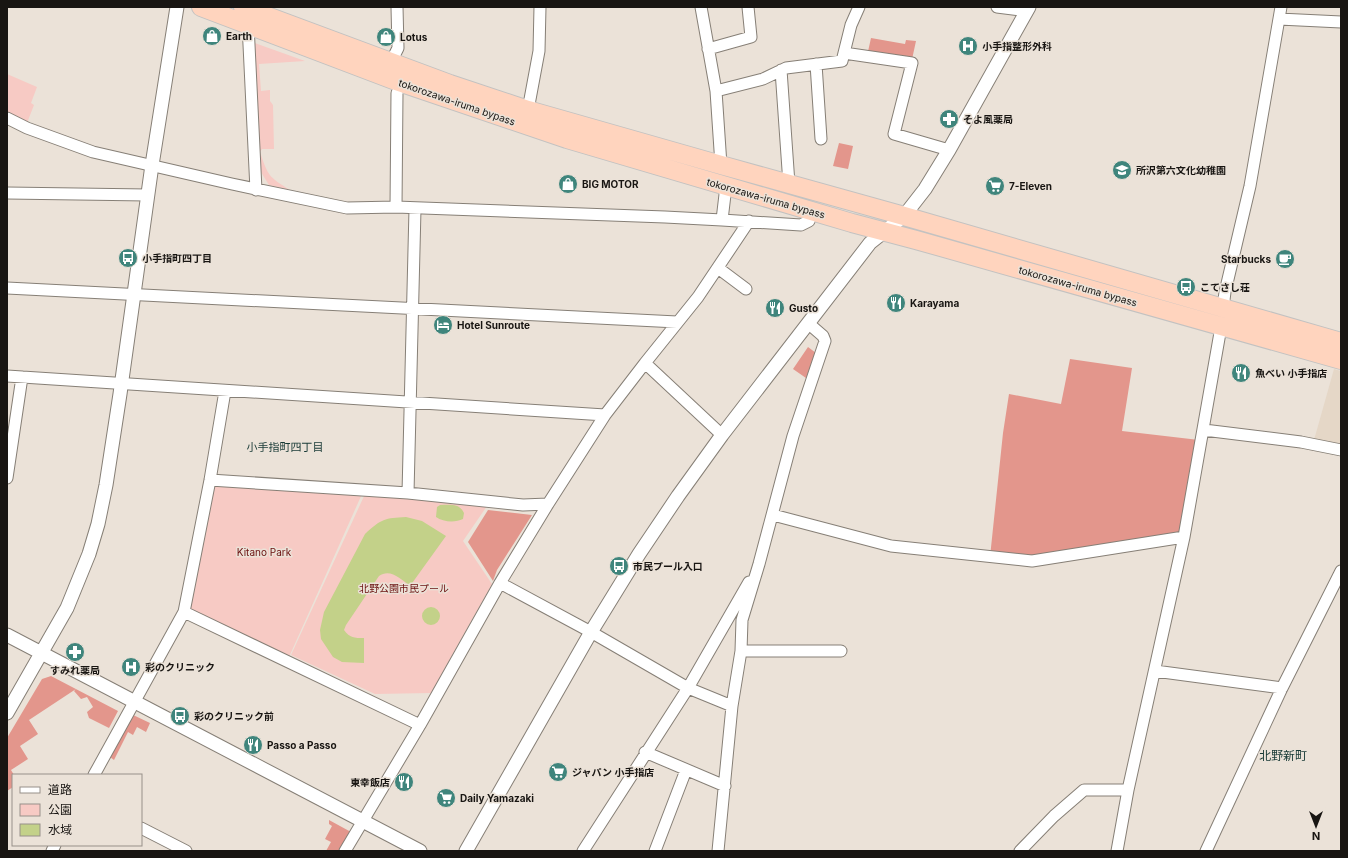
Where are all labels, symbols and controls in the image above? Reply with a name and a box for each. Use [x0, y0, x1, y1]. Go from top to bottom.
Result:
shop icon: Earth [201, 25, 223, 47]
shop icon: Lotus [375, 26, 397, 48]
place label: Earth [226, 30, 252, 42]
place label: Lotus [400, 31, 428, 43]
hospital icon: 小手指整形外科 [957, 35, 979, 57]
place label: 小手指整形外科 [982, 40, 1052, 52]
street label: tokorozawa-iruma bypass [397, 76, 517, 128]
pharmacy icon: そよ風薬局 [938, 108, 960, 130]
place label: そよ風薬局 [963, 113, 1013, 125]
school or university icon: 所沢第六文化幼稚園 [1111, 159, 1133, 181]
place label: 所沢第六文化幼稚園 [1136, 164, 1226, 176]
shop icon: BIG MOTOR [557, 173, 579, 195]
street label: tokorozawa-iruma bypass [705, 175, 827, 221]
supermarket icon: 7-Eleven [984, 175, 1006, 197]
place label: BIG MOTOR [582, 178, 639, 190]
place label: 7-Eleven [1009, 180, 1052, 192]
bus stop icon: 小手指町四丁目 [117, 247, 139, 269]
cafe icon: Starbucks [1274, 248, 1296, 270]
place label: 小手指町四丁目 [142, 252, 212, 264]
place label: Starbucks [1221, 253, 1271, 265]
street label: tokorozawa-iruma bypass [1017, 263, 1139, 309]
bus stop icon: こてさし荘 [1175, 276, 1197, 298]
place label: こてさし荘 [1200, 281, 1250, 293]
restaurant icon: Karayama [885, 292, 907, 314]
restaurant icon: Gusto [764, 297, 786, 319]
place label: Karayama [910, 297, 959, 310]
place label: Gusto [789, 302, 818, 314]
hotel icon: Hotel Sunroute [432, 314, 454, 336]
place label: Hotel Sunroute [457, 319, 530, 331]
restaurant icon: 魚べい 小手指店 [1230, 362, 1252, 384]
place label: 魚べい 小手指店 [1255, 367, 1327, 379]
district label: 小手指町四丁目 [247, 440, 324, 454]
park label: Kitano Park [237, 546, 292, 558]
bus stop icon: 市民プール入口 [608, 555, 630, 577]
place label: 市民プール入口 [633, 560, 703, 572]
park label: 北野公園市民プール [359, 582, 449, 594]
pharmacy icon: すみれ薬局 [64, 641, 86, 663]
hospital icon: 彩のクリニック [120, 656, 142, 678]
place label: 彩のクリニック [145, 661, 215, 673]
place label: すみれ薬局 [50, 664, 100, 676]
bus stop icon: 彩のクリニック前 [169, 705, 191, 727]
place label: 彩のクリニック前 [194, 710, 274, 722]
restaurant icon: Passo a Passo [242, 734, 264, 756]
place label: Passo a Passo [267, 739, 337, 751]
district label: 北野新町 [1259, 748, 1307, 763]
supermarket icon: ジャパン 小手指店 [547, 761, 569, 783]
place label: ジャパン 小手指店 [572, 766, 654, 778]
restaurant icon: 東幸飯店 [393, 771, 415, 793]
legend [12, 774, 142, 846]
place label: 東幸飯店 [350, 776, 390, 788]
text: 道路 [48, 782, 72, 797]
supermarket icon: Daily Yamazaki [435, 787, 457, 809]
place label: Daily Yamazaki [460, 792, 534, 805]
text: 公園 [48, 802, 72, 817]
north arrow [1296, 806, 1336, 846]
text: 水域 [48, 822, 72, 837]
text: N [1312, 829, 1320, 843]

